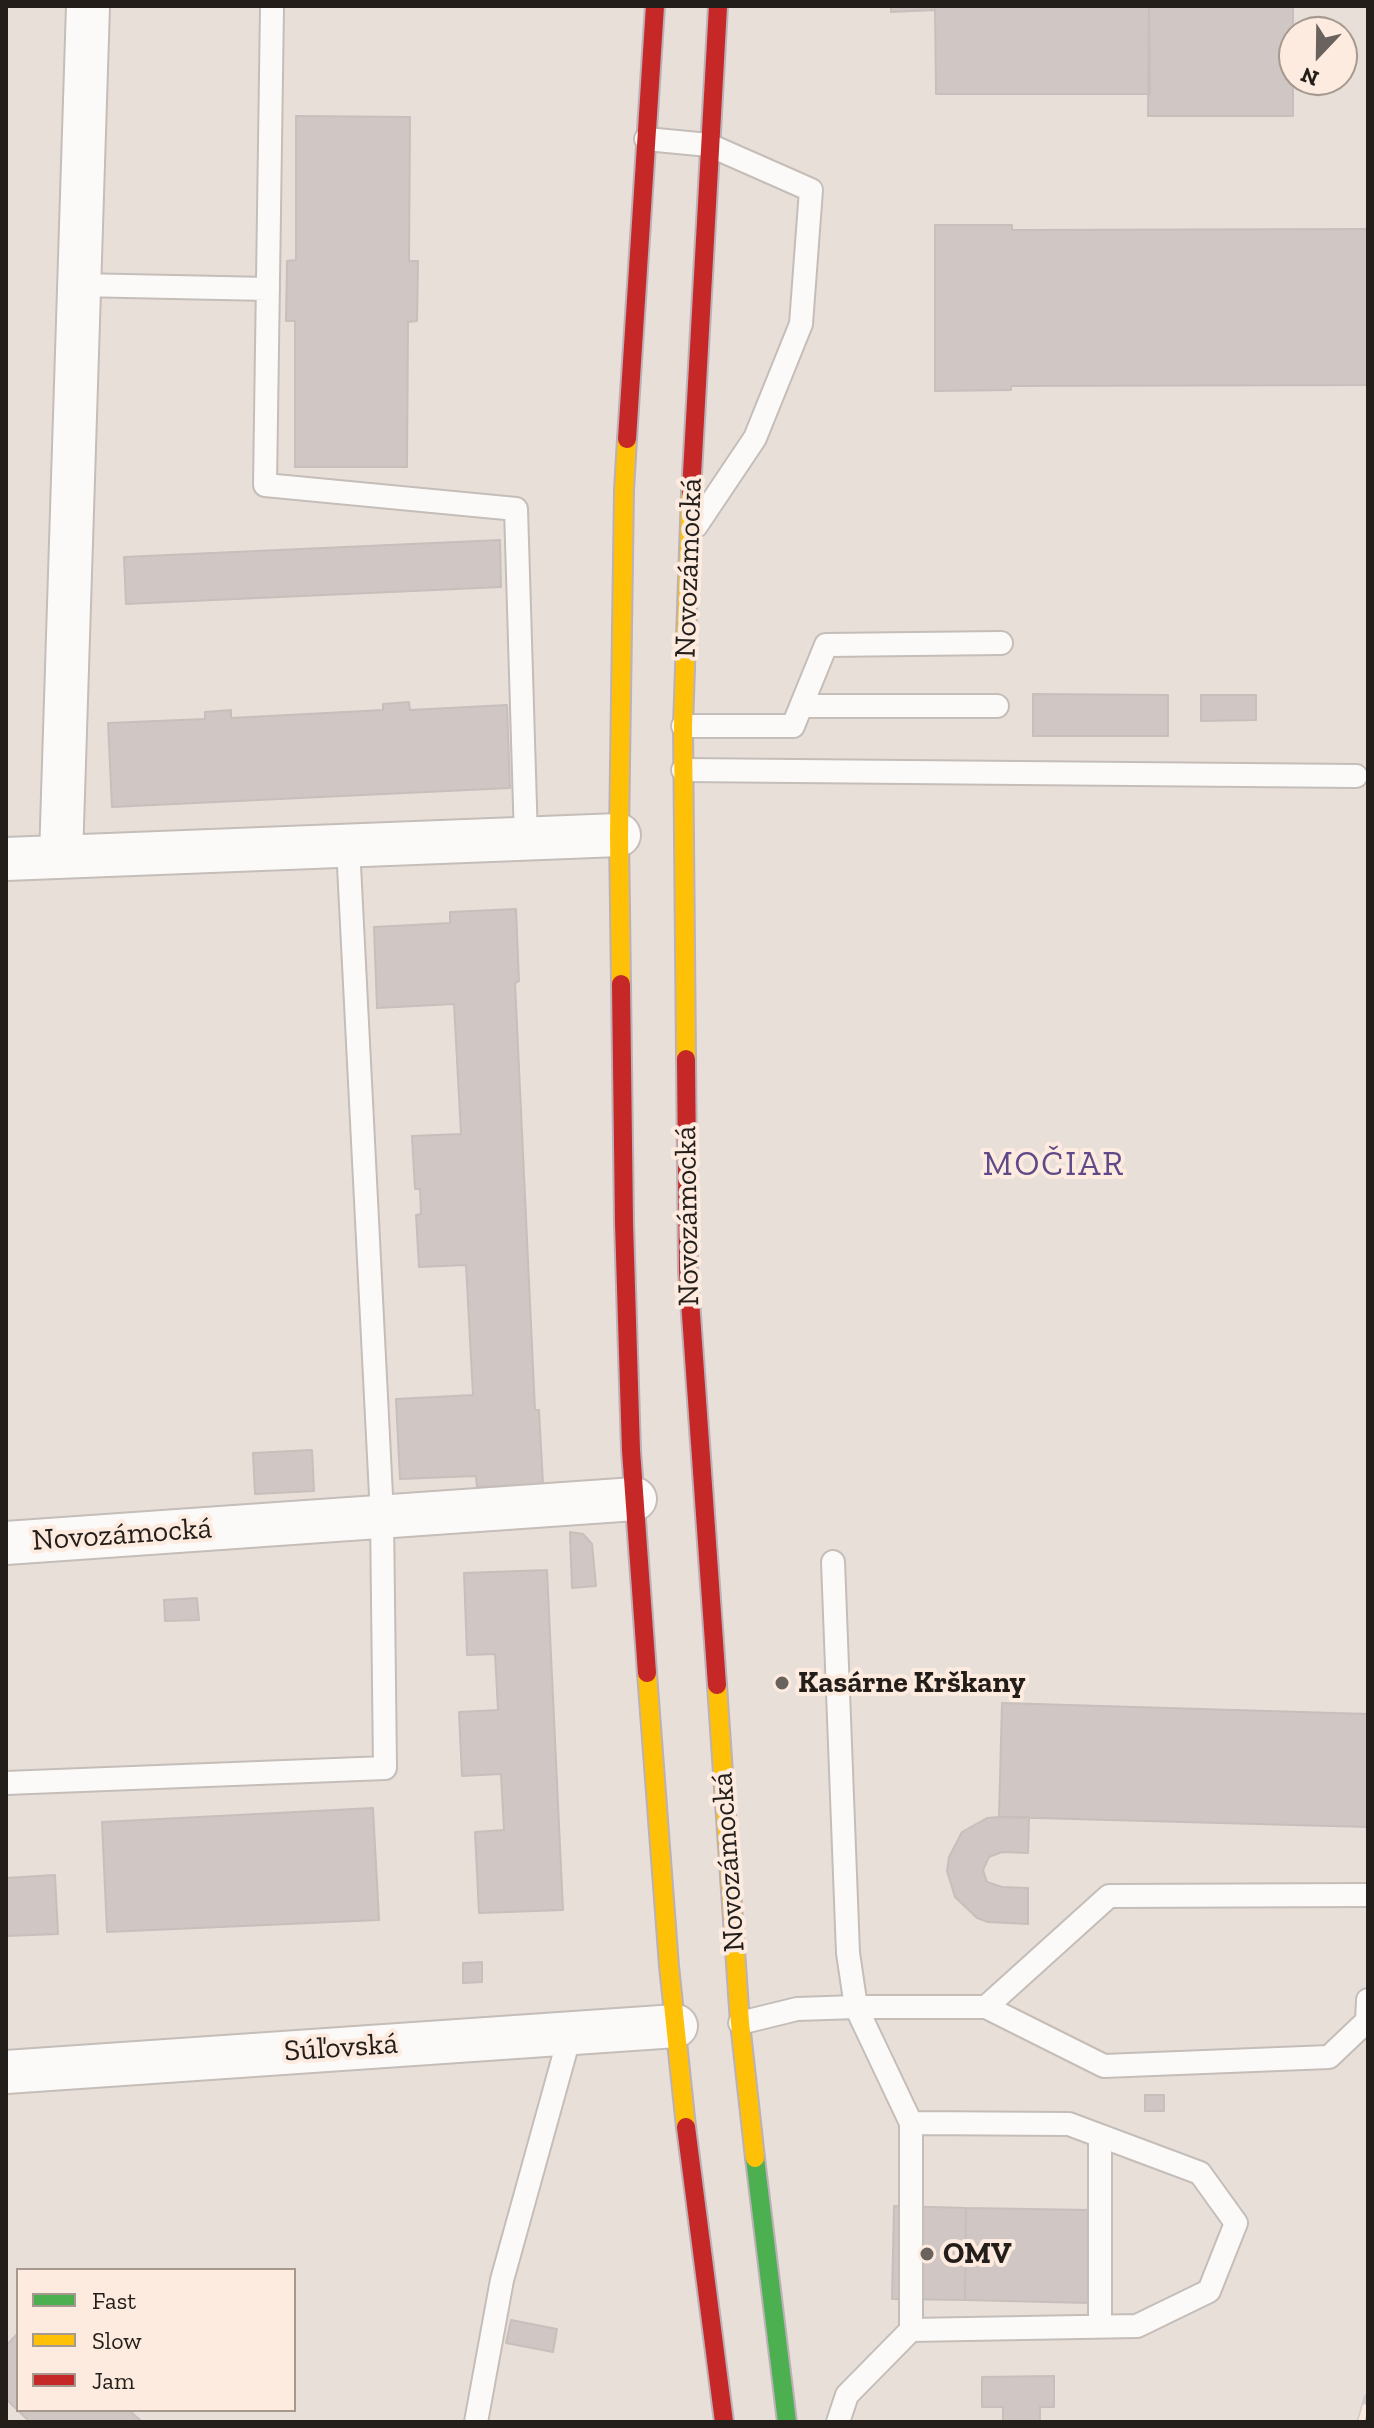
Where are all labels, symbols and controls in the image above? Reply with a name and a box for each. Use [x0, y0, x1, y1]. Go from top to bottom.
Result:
north arrow [1278, 16, 1358, 96]
text: N [1297, 61, 1322, 93]
street label: Novozámocká [668, 477, 710, 659]
street label: Novozámocká [668, 1126, 708, 1306]
district label: MOČIAR [983, 1145, 1125, 1185]
street label: Novozámocká [31, 1511, 213, 1559]
place label: Kasárne Krškany [798, 1665, 1025, 1701]
marker: Kasárne Krškany [773, 1674, 791, 1692]
street label: Novozámocká [705, 1771, 753, 1953]
street label: Súľovská [283, 2026, 399, 2070]
place label: OMV [943, 2236, 1012, 2272]
marker: OMV [918, 2245, 936, 2263]
legend [16, 2268, 296, 2412]
text: Fast [92, 2286, 136, 2315]
text: Slow [92, 2326, 142, 2355]
text: Jam [92, 2366, 135, 2395]

